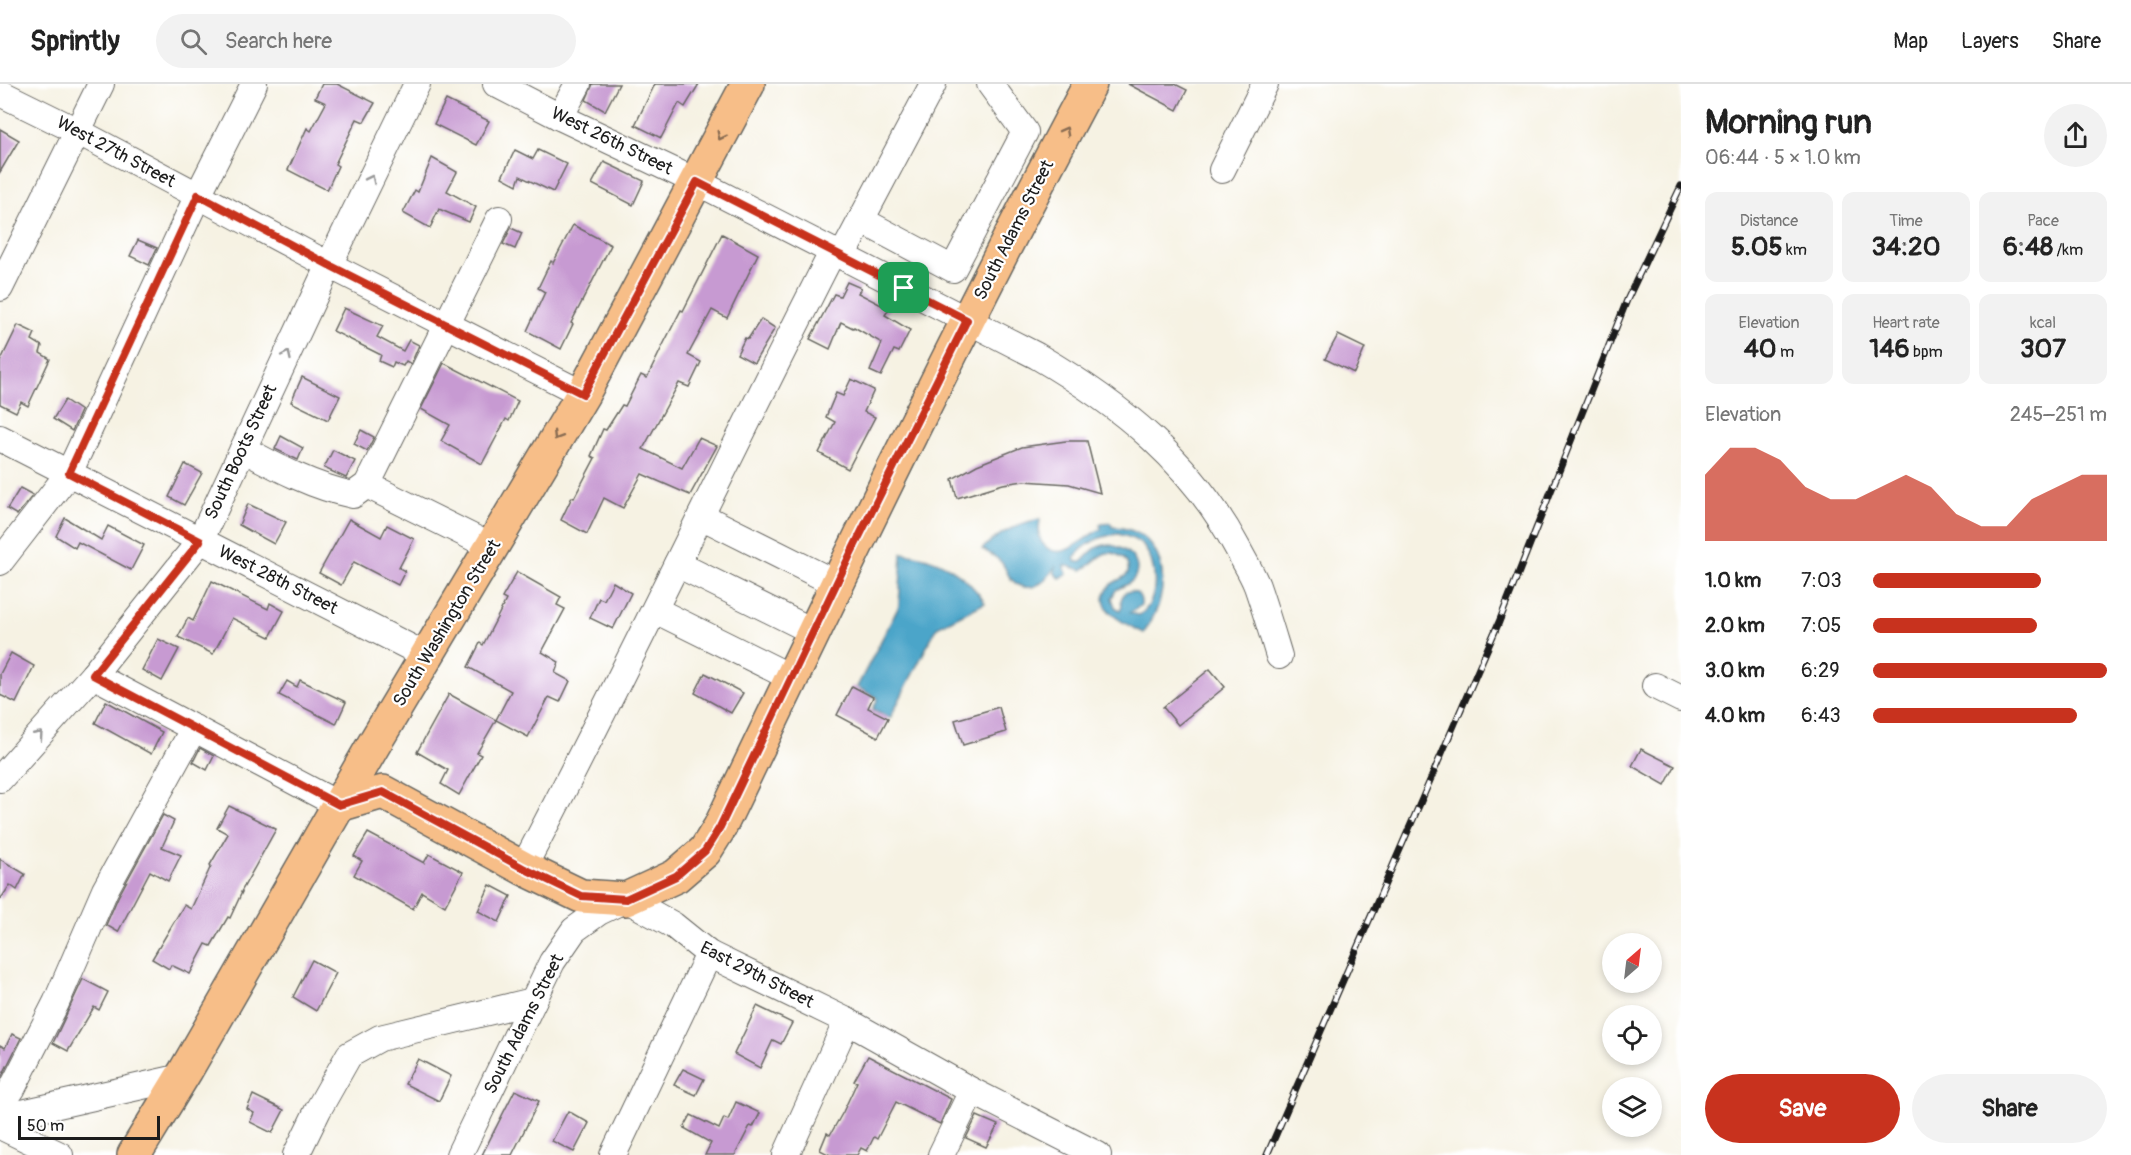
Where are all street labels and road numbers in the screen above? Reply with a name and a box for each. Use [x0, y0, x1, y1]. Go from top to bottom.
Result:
street label: West 26th Street [547, 102, 677, 181]
street label: West 27th Street [53, 111, 180, 193]
street label: South Adams Street [969, 155, 1060, 304]
street label: South Boots Street [200, 380, 283, 523]
street label: South Washington Street [388, 535, 506, 711]
street label: West 28th Street [214, 540, 342, 620]
street label: East 29th Street [696, 936, 818, 1014]
street label: South Adams Street [479, 949, 570, 1098]

